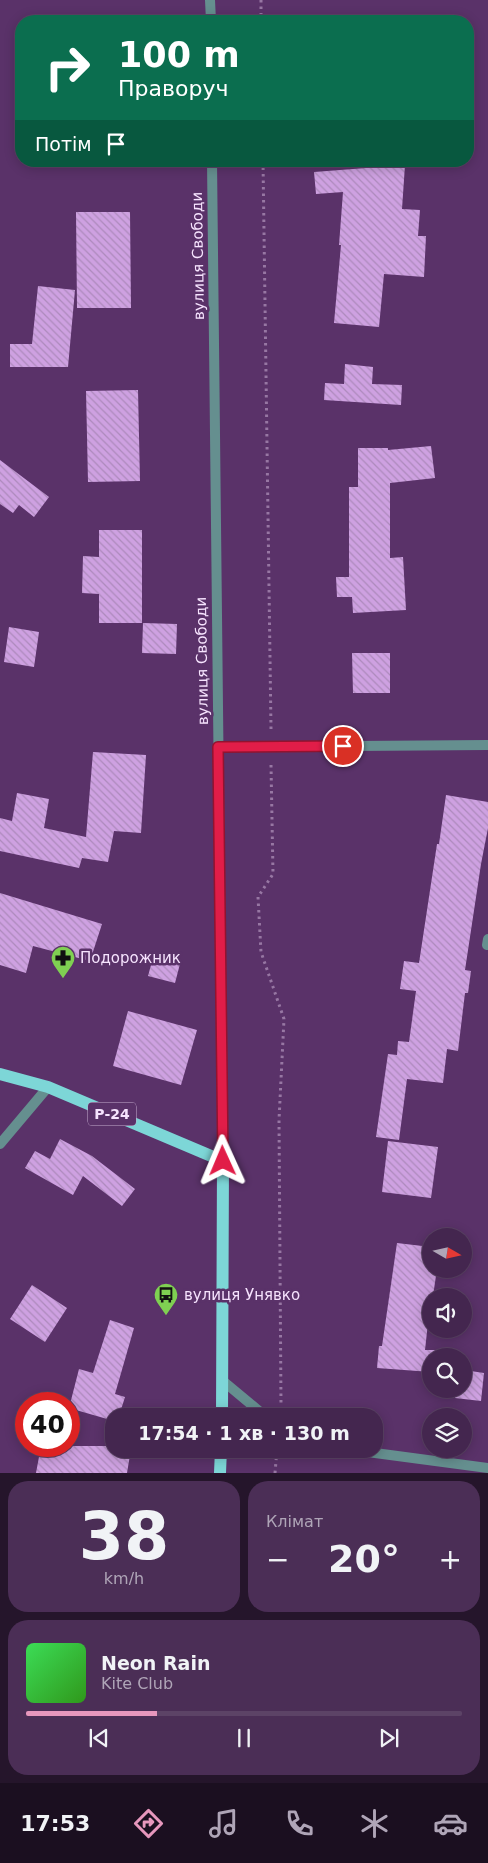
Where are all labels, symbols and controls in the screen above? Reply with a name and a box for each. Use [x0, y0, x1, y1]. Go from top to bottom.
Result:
icon: right [35, 35, 100, 100]
text: 100 m [118, 35, 240, 75]
text: Праворуч [118, 76, 228, 101]
icon: arrive [102, 130, 130, 158]
text: Потім [35, 133, 92, 155]
street label: вулиця Свободи [188, 192, 208, 320]
street label: вулиця Свободи [192, 597, 212, 725]
pin [322, 725, 364, 767]
icon: arrive [329, 732, 357, 760]
pharmacy icon: Подорожник [50, 945, 76, 979]
place label: Подорожник [80, 949, 181, 967]
road number: Р-24 [88, 1102, 136, 1126]
position arrow [196, 1134, 248, 1186]
north arrow [422, 1228, 472, 1278]
map controls [422, 1228, 472, 1458]
bus stop icon: вулиця Унявко [153, 1282, 179, 1316]
place label: вулиця Унявко [184, 1286, 300, 1304]
button: sound [422, 1288, 472, 1338]
button: search [422, 1348, 472, 1398]
speed limit sign: 40 [15, 1392, 80, 1457]
button: layers [422, 1408, 472, 1458]
text: 17:54 · 1 хв · 130 m [138, 1422, 350, 1444]
text: 38 [79, 1499, 169, 1574]
text: Клімат [266, 1512, 323, 1531]
text: 20° [328, 1537, 400, 1581]
text: − [266, 1543, 289, 1576]
text: + [439, 1543, 462, 1576]
text: km/h [104, 1569, 144, 1588]
text: Neon Rain [101, 1652, 210, 1674]
text: Kite Club [101, 1674, 173, 1693]
icon: previous [85, 1724, 113, 1752]
icon: pause [230, 1724, 258, 1752]
icon: next [375, 1724, 403, 1752]
icon: directions [131, 1806, 166, 1841]
icon: music [206, 1806, 241, 1841]
icon: phone [282, 1806, 317, 1841]
icon: climate [357, 1806, 392, 1841]
icon: car [433, 1806, 468, 1841]
text: 17:53 [20, 1811, 90, 1836]

